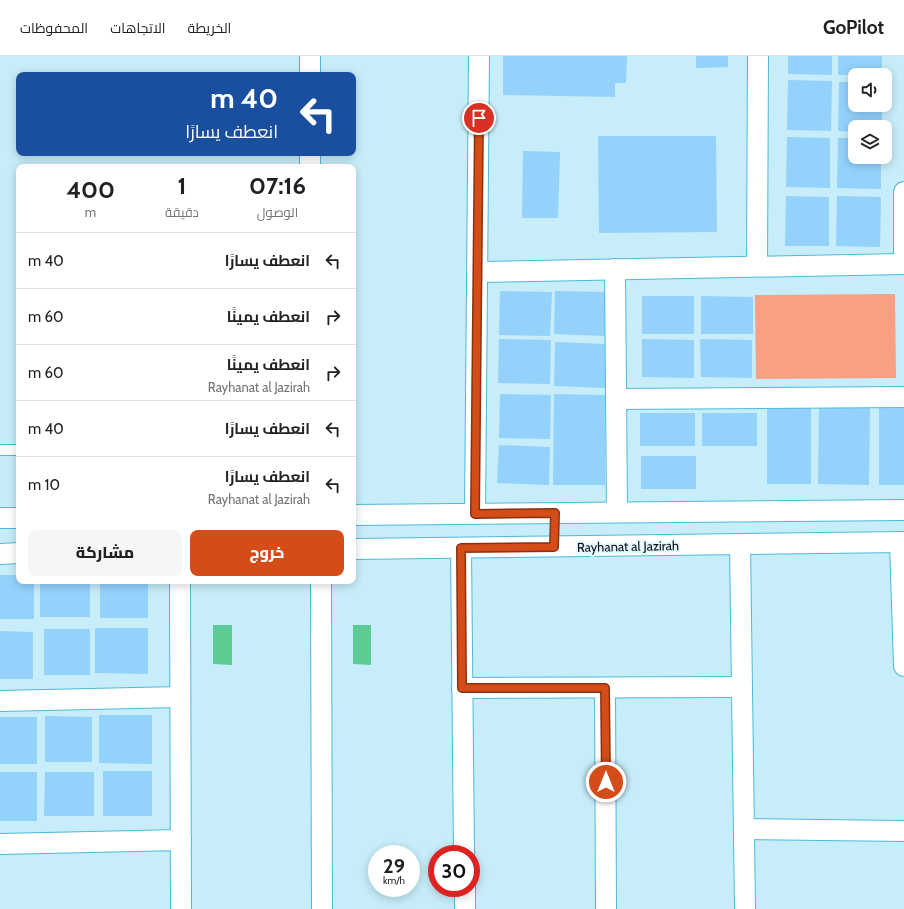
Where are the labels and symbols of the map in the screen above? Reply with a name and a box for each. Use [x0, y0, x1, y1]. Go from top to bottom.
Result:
pin [462, 101, 496, 135]
street label: Rayhanat al Jazirah [577, 537, 679, 555]
position arrow [585, 761, 627, 803]
speed limit sign: 30 [428, 845, 480, 897]

